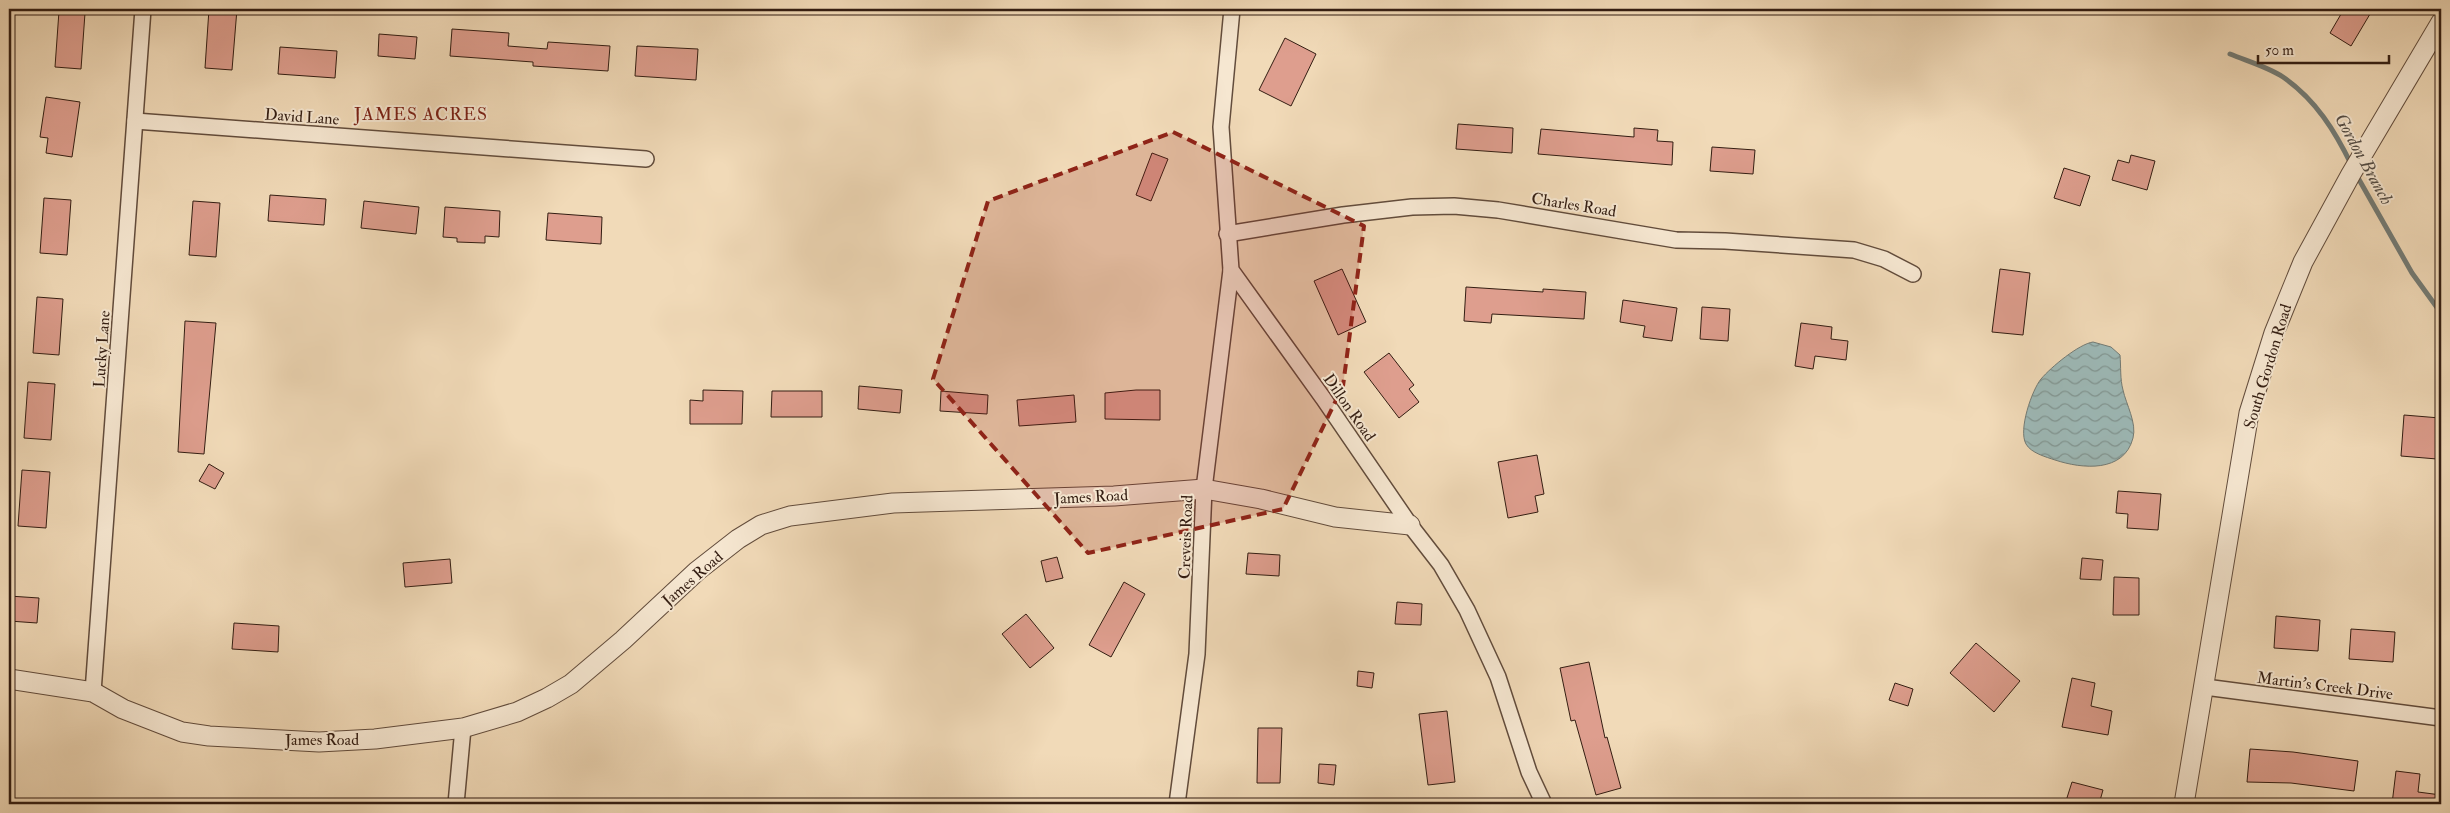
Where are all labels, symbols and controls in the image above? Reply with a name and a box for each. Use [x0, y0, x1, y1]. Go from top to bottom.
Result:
scale bar [2258, 32, 2389, 64]
text: 50 m [2265, 41, 2294, 60]
district label: JAMES ACRES [353, 103, 488, 126]
street label: David Lane [264, 104, 340, 130]
water label: Gordon Branch [2329, 110, 2398, 209]
street label: Charles Road [1530, 188, 1618, 222]
street label: South Gordon Road [2239, 301, 2296, 431]
street label: Lucky Lane [89, 309, 115, 388]
street label: Dillon Road [1319, 370, 1380, 445]
street label: James Road [1053, 485, 1129, 510]
street label: Creveis Road [1175, 495, 1197, 579]
street label: James Road [657, 547, 728, 612]
street label: Martin's Creek Drive [2256, 668, 2394, 704]
street label: James Road [284, 730, 359, 751]

